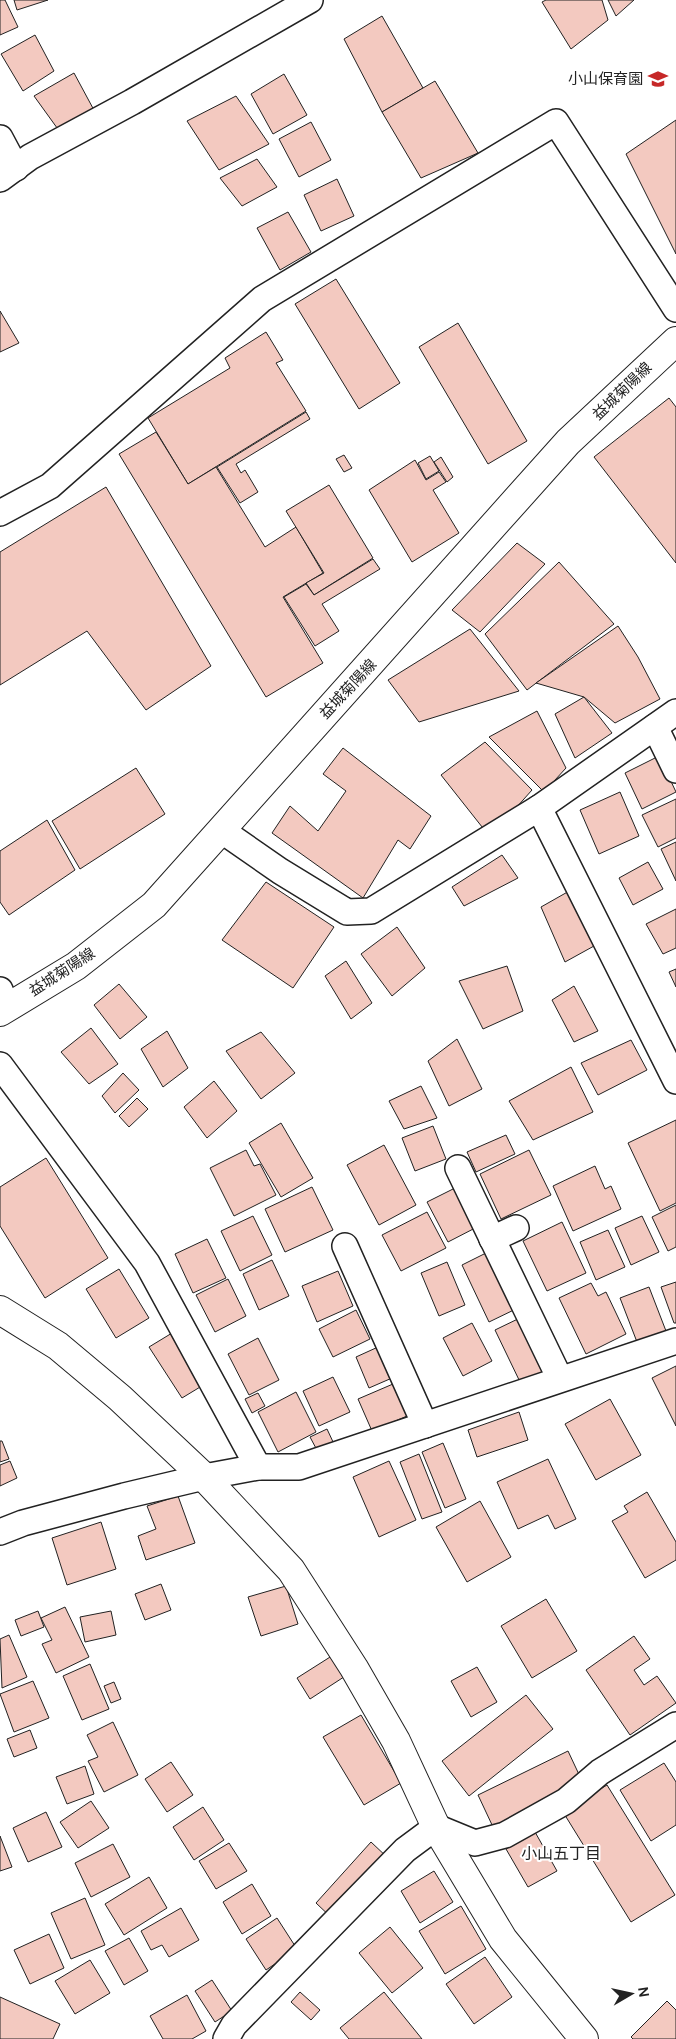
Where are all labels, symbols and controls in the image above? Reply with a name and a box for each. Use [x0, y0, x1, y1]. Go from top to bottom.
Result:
school or university icon: 小山保育園 [647, 68, 669, 90]
place label: 小山保育園 [568, 69, 643, 89]
street label: 益城菊陽線 [588, 358, 656, 424]
street label: 益城菊陽線 [315, 655, 381, 723]
street label: 益城菊陽線 [25, 943, 99, 1001]
district label: 小山五丁目 [521, 1843, 601, 1864]
north arrow [606, 1969, 656, 2019]
text: N [634, 1986, 654, 1998]

